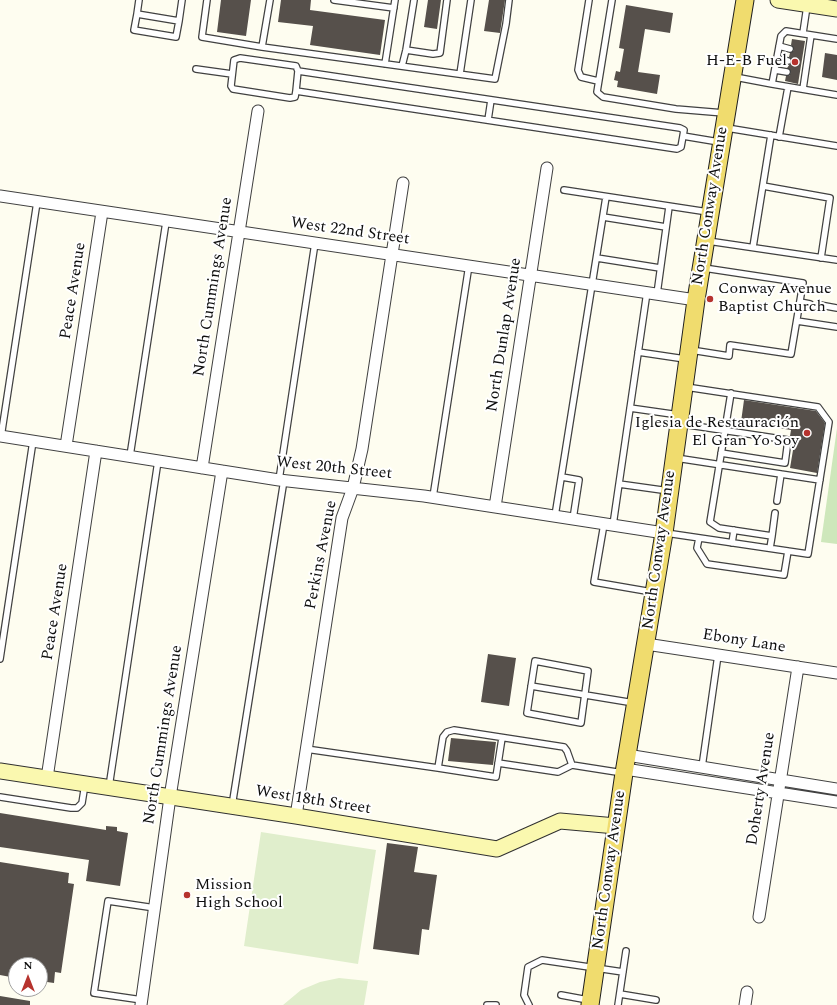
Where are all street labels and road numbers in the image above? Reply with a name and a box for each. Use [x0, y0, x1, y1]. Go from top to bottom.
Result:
street label: North Conway Avenue [689, 125, 733, 287]
street label: North Cummings Avenue [190, 196, 238, 378]
street label: West 22nd Street [289, 214, 411, 250]
street label: Peace Avenue [57, 241, 91, 341]
street label: North Dunlap Avenue [483, 257, 527, 413]
street label: West 20th Street [275, 453, 393, 485]
street label: North Conway Avenue [639, 469, 681, 631]
street label: Perkins Avenue [302, 499, 342, 611]
street label: Peace Avenue [39, 562, 73, 662]
street label: Ebony Lane [701, 626, 787, 658]
street label: North Cummings Avenue [140, 644, 188, 826]
street label: Doherty Avenue [744, 731, 780, 847]
street label: West 18th Street [254, 782, 372, 820]
street label: North Conway Avenue [589, 789, 631, 951]

